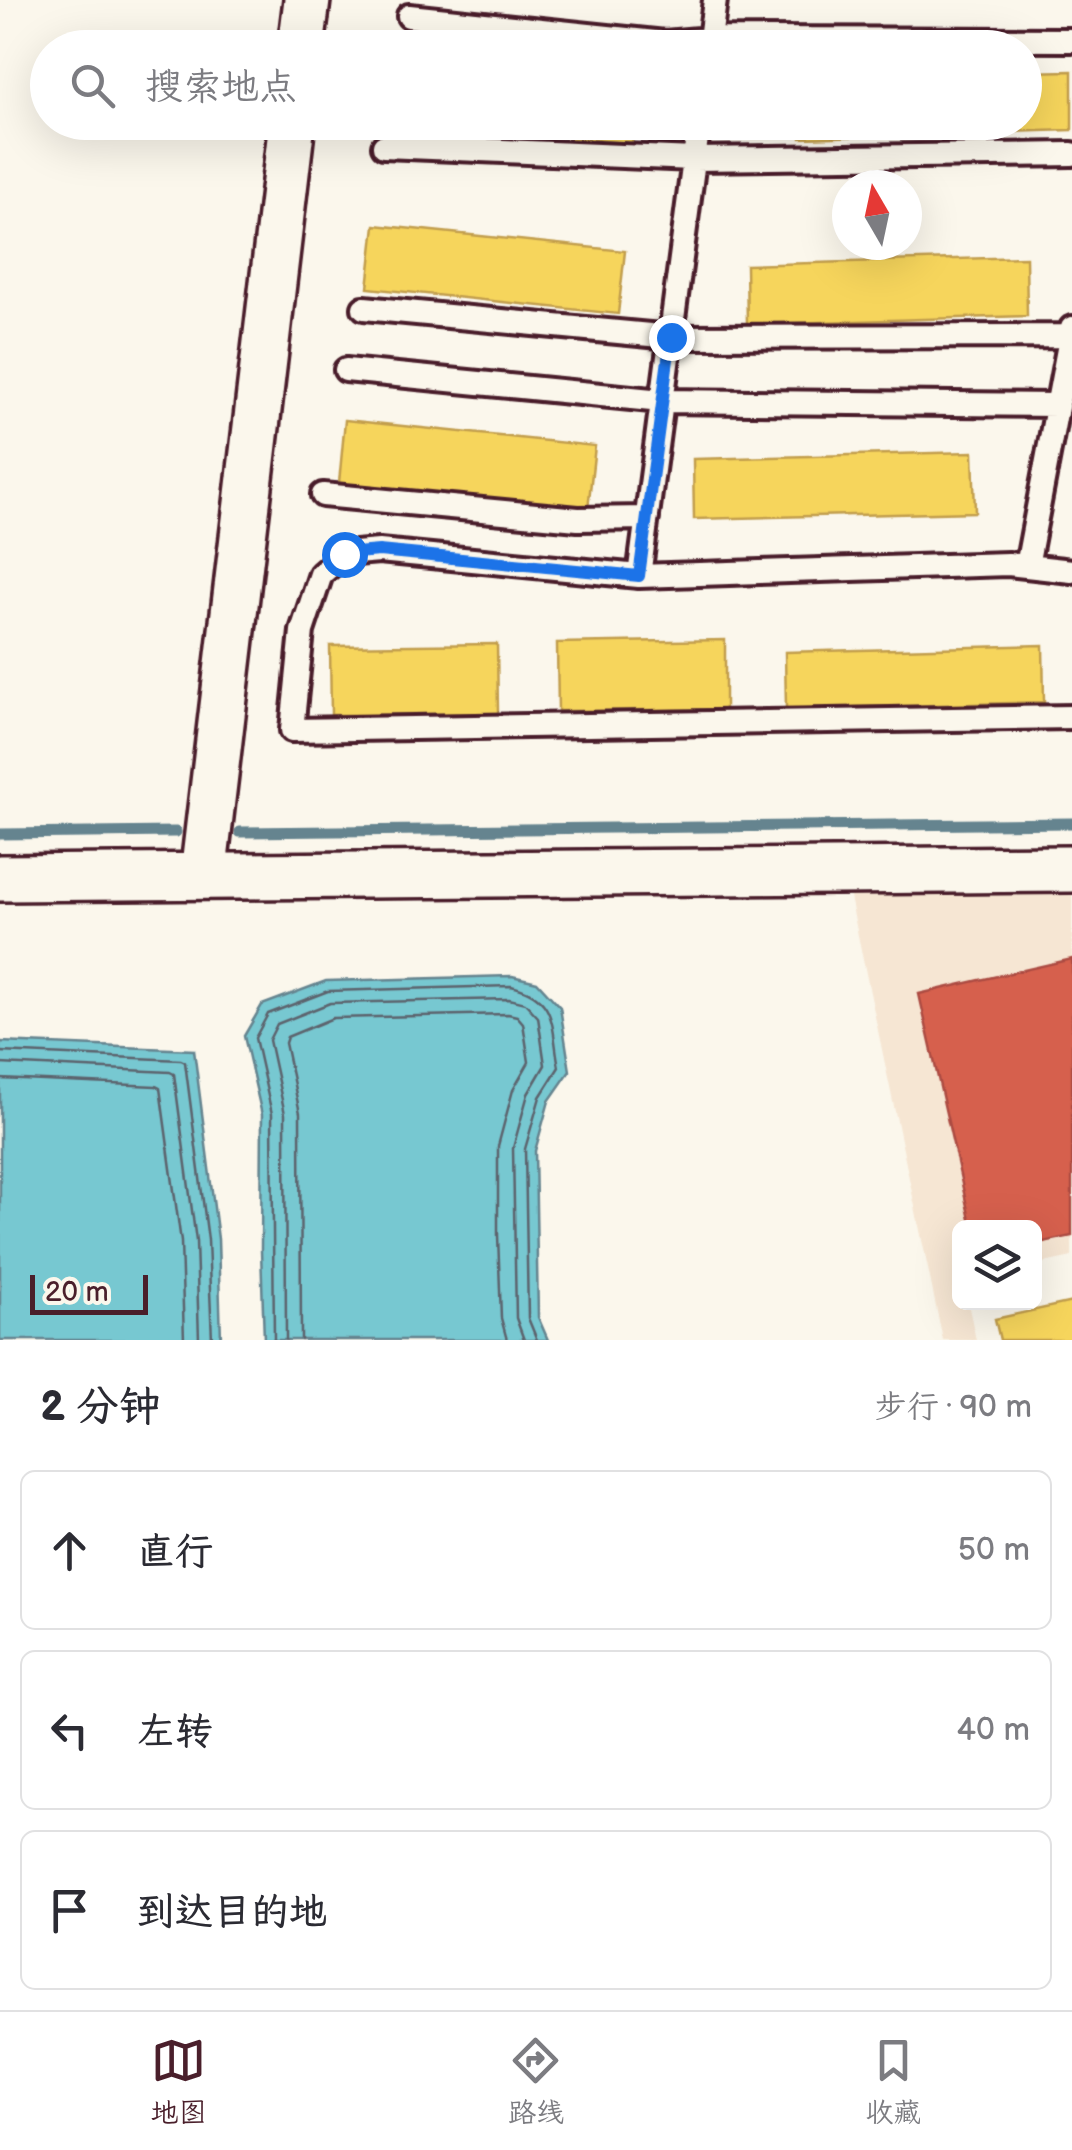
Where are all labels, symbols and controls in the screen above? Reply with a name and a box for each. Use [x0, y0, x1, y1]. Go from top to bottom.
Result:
search box [30, 30, 1042, 140]
icon: search [65, 58, 120, 113]
text: 搜索地点 [145, 65, 297, 110]
north arrow [832, 170, 922, 260]
route end [649, 315, 695, 361]
route start [322, 532, 368, 578]
map controls [952, 1220, 1042, 1310]
button: layers [952, 1220, 1042, 1310]
scale bar [30, 1270, 148, 1314]
text: 20 m [45, 1276, 109, 1309]
text: 2 分钟 [40, 1382, 161, 1433]
text: 步行 · 90 m [875, 1388, 1032, 1427]
icon: ahead [42, 1523, 97, 1578]
text: 直行 [137, 1530, 213, 1575]
text: 50 m [958, 1531, 1030, 1570]
icon: left [42, 1703, 97, 1758]
text: 左转 [137, 1710, 213, 1755]
text: 40 m [957, 1711, 1030, 1750]
icon: arrive [42, 1883, 97, 1938]
text: 到达目的地 [137, 1890, 327, 1935]
tab: 地图 [151, 2033, 207, 2130]
tab: 路线 [508, 2033, 564, 2130]
tab: 收藏 [865, 2033, 921, 2130]

